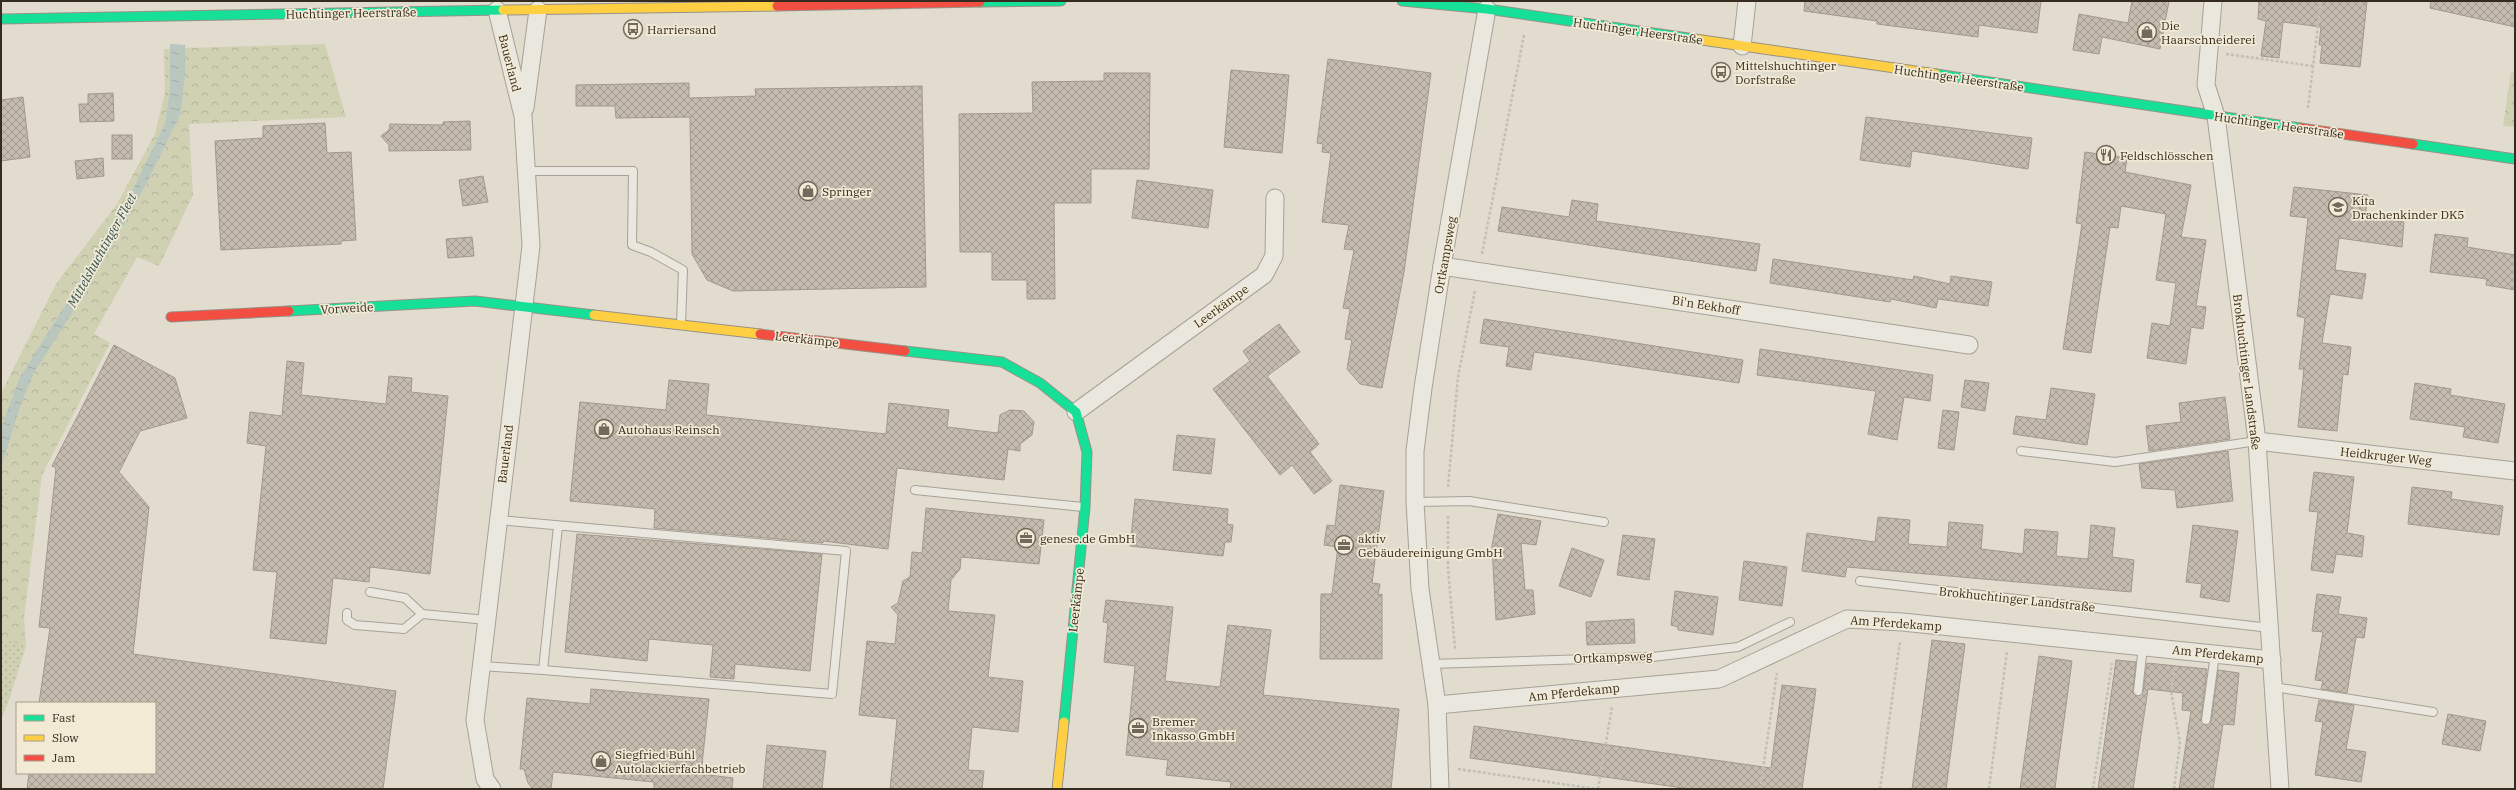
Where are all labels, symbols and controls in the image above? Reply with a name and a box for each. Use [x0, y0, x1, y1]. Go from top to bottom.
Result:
street label: Huchtinger Heerstraße [285, 4, 417, 22]
street label: Huchtinger Heerstraße [1572, 14, 1704, 48]
bus stop icon: Harriersand [622, 18, 644, 40]
place label: Die Haarschneiderei [2161, 18, 2256, 47]
shop icon: Die Haarschneiderei [2136, 21, 2158, 43]
place label: Harriersand [647, 22, 717, 37]
street label: Bauerland [496, 33, 524, 93]
place label: Mittelshuchtinger Dorfstraße [1735, 58, 1837, 87]
bus stop icon: Mittelshuchtinger Dorfstraße [1710, 61, 1732, 83]
street label: Huchtinger Heerstraße [1893, 61, 2025, 95]
street label: Huchtinger Heerstraße [2213, 108, 2345, 142]
restaurant icon: Feldschlösschen [2095, 144, 2117, 166]
place label: Feldschlösschen [2120, 148, 2214, 163]
shop icon: Springer [797, 180, 819, 202]
place label: Springer [822, 184, 872, 199]
water label: Mittelshuchtinger Fleet [63, 189, 141, 311]
place label: Kita Drachenkinder DK5 [2352, 193, 2465, 222]
school or university icon: Kita Drachenkinder DK5 [2327, 196, 2349, 218]
street label: Ortkampsweg [1431, 215, 1459, 295]
street label: Leerkämpe [1191, 281, 1251, 331]
street label: Bi'n Eekhoff [1671, 292, 1742, 318]
street label: Brokhuchtinger Landstraße [2230, 293, 2264, 451]
street label: Vorweide [320, 299, 374, 317]
street label: Leerkämpe [774, 328, 840, 350]
shop icon: Autohaus Reinsch [593, 418, 615, 440]
place label: Autohaus Reinsch [618, 422, 720, 437]
street label: Bauerland [494, 424, 516, 484]
street label: Heidkruger Weg [2339, 444, 2433, 468]
office icon: genese.de GmbH [1015, 527, 1037, 549]
place label: genese.de GmbH [1040, 531, 1135, 546]
place label: aktiv Gebäudereinigung GmbH [1358, 531, 1503, 560]
office icon: aktiv Gebäudereinigung GmbH [1333, 534, 1355, 556]
street label: Leerkämpe [1065, 567, 1087, 633]
street label: Brokhuchtinger Landstraße [1938, 583, 2096, 615]
street label: Am Pferdekamp [1850, 612, 1942, 634]
street label: Am Pferdekamp [2172, 642, 2264, 666]
street label: Ortkampsweg [1573, 648, 1653, 666]
street label: Am Pferdekamp [1528, 680, 1620, 704]
legend [16, 702, 156, 774]
text: Fast [52, 710, 76, 725]
place label: Bremer Inkasso GmbH [1152, 714, 1235, 743]
office icon: Bremer Inkasso GmbH [1127, 717, 1149, 739]
text: Slow [52, 730, 79, 745]
place label: Siegfried Buhl Autolackierfachbetrieb [615, 747, 746, 776]
text: Jam [52, 750, 76, 765]
shop icon: Siegfried Buhl Autolackierfachbetrieb [590, 750, 612, 772]

